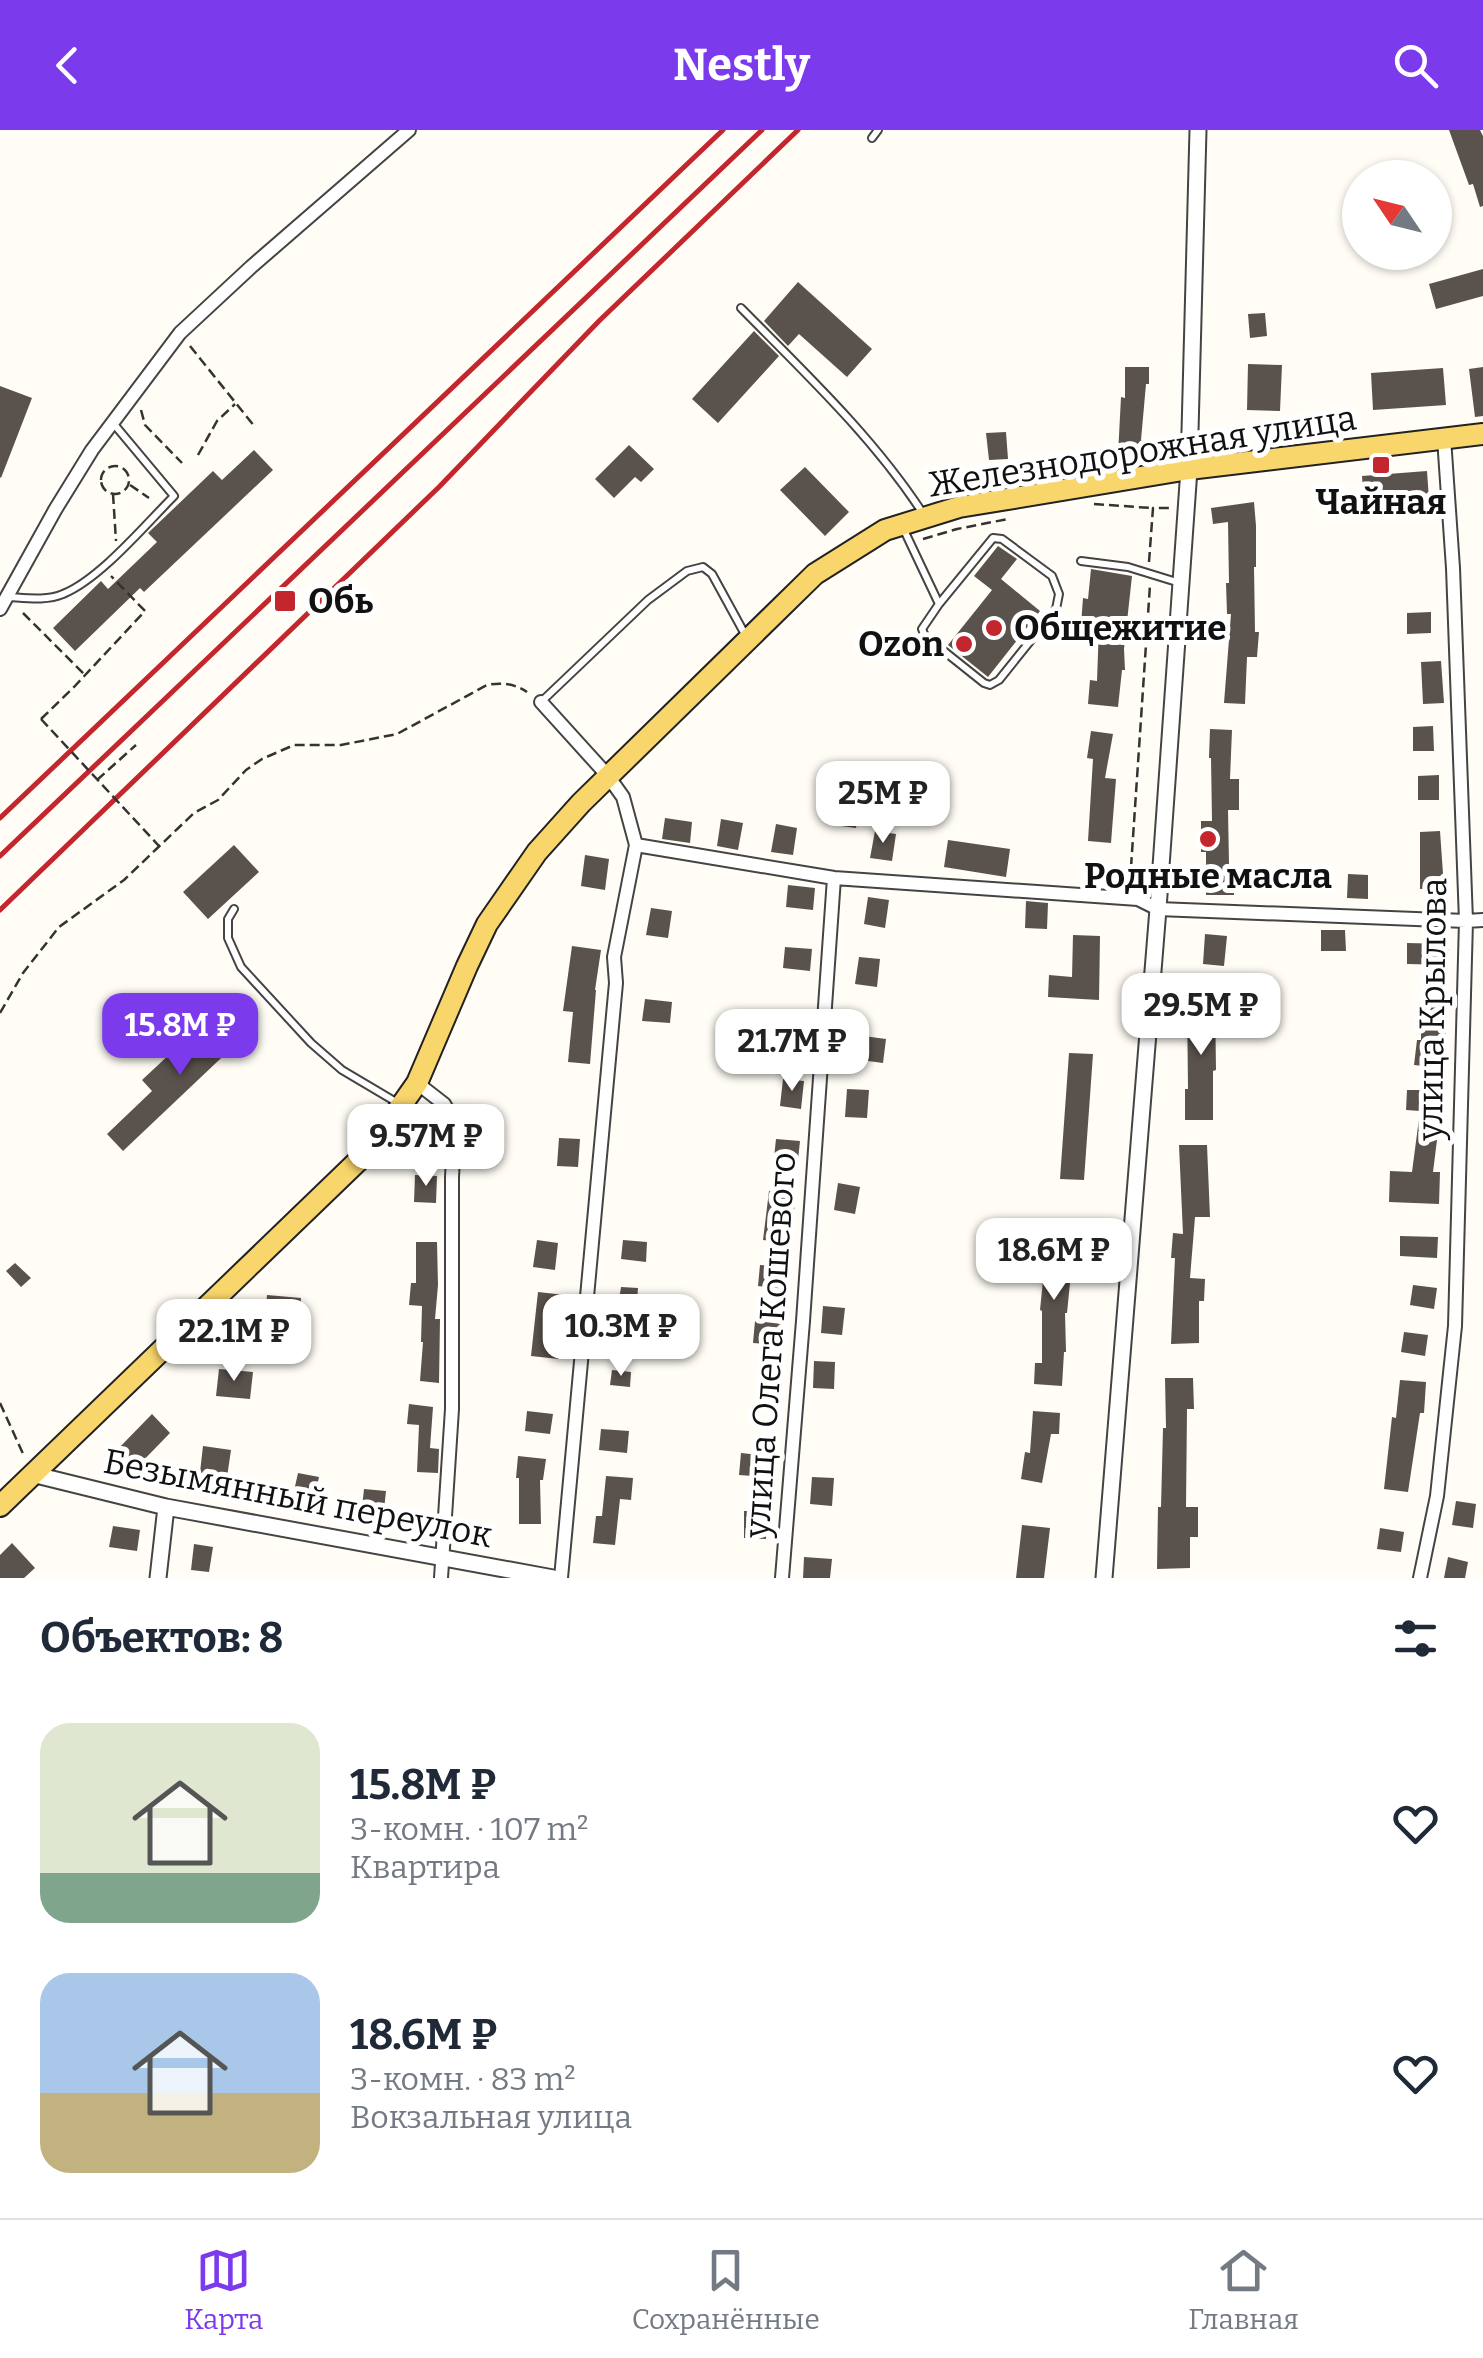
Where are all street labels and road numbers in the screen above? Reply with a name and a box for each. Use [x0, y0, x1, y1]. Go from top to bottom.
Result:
street label: Железнодорожная улица [925, 396, 1359, 506]
street label: улица Крылова [1409, 877, 1455, 1142]
street label: улица Олега Кошевого [736, 1151, 804, 1540]
street label: Безымянный переулок [100, 1440, 496, 1556]

